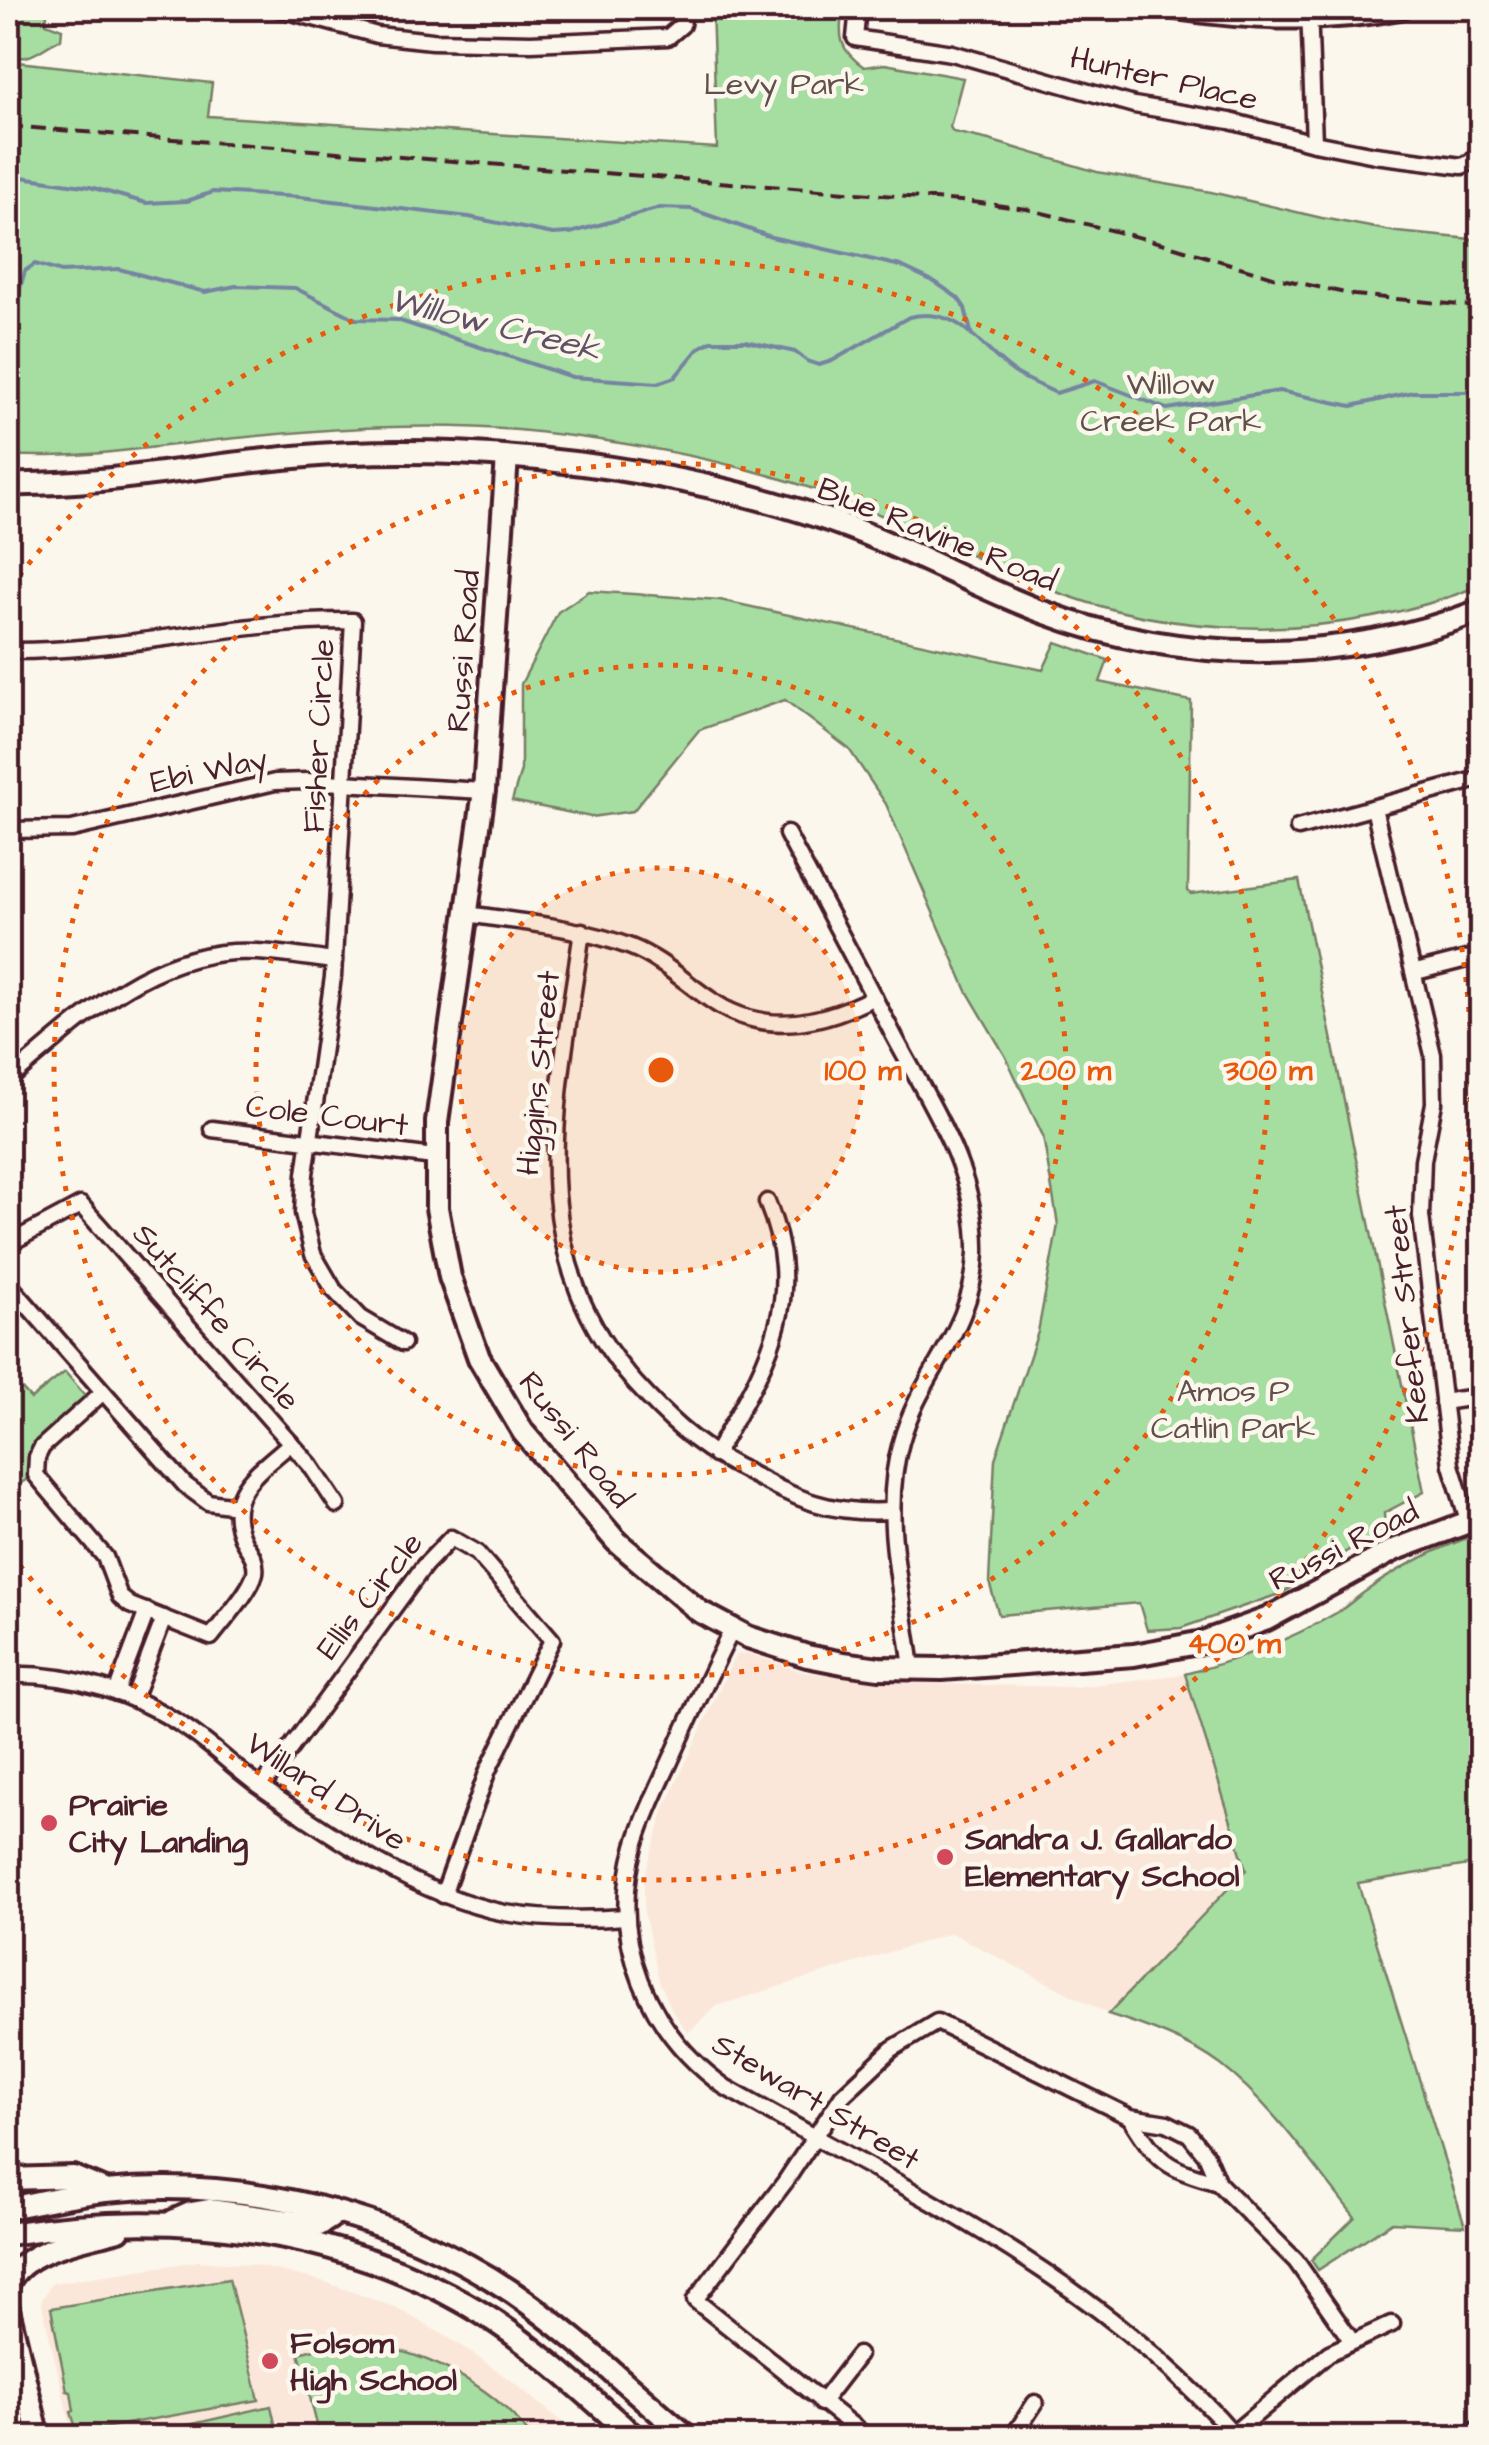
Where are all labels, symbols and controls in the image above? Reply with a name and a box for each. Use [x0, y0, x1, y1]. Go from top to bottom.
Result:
street label: Hunter Place [1066, 36, 1262, 122]
park label: Levy Park [704, 62, 865, 107]
water label: Willow Creek [385, 275, 607, 375]
park label: Willow Creek Park [1080, 362, 1262, 444]
street label: Blue Ravine Road [811, 467, 1063, 603]
street label: Russi Road [436, 568, 492, 734]
street label: Fisher Circle [291, 638, 347, 834]
street label: Ebi Way [146, 737, 272, 805]
street label: Higgins Street [506, 968, 572, 1178]
text: 100 m [824, 1050, 902, 1092]
text: 200 m [1020, 1050, 1112, 1092]
text: 300 m [1223, 1050, 1313, 1092]
centre of rings [643, 1052, 679, 1088]
street label: Cole Court [243, 1084, 411, 1148]
street label: Keefer Street [1373, 1202, 1441, 1426]
street label: Sutcliffe Circle [122, 1213, 310, 1421]
street label: Russi Road [507, 1362, 643, 1518]
park label: Amos P Catlin Park [1151, 1369, 1316, 1451]
street label: Russi Road [1261, 1489, 1427, 1603]
street label: Ellis Circle [306, 1523, 434, 1669]
text: 400 m [1187, 1623, 1281, 1665]
street label: Willard Drive [237, 1722, 415, 1862]
place label: Prairie City Landing [69, 1783, 249, 1866]
marker: Prairie City Landing [38, 1812, 60, 1834]
place label: Sandra J. Gallardo Elementary School [964, 1817, 1239, 1900]
marker: Sandra J. Gallardo Elementary School [934, 1846, 956, 1868]
street label: Stewart Street [704, 2022, 928, 2182]
place label: Folsom High School [290, 2321, 457, 2404]
marker: Folsom High School [259, 2350, 281, 2372]

